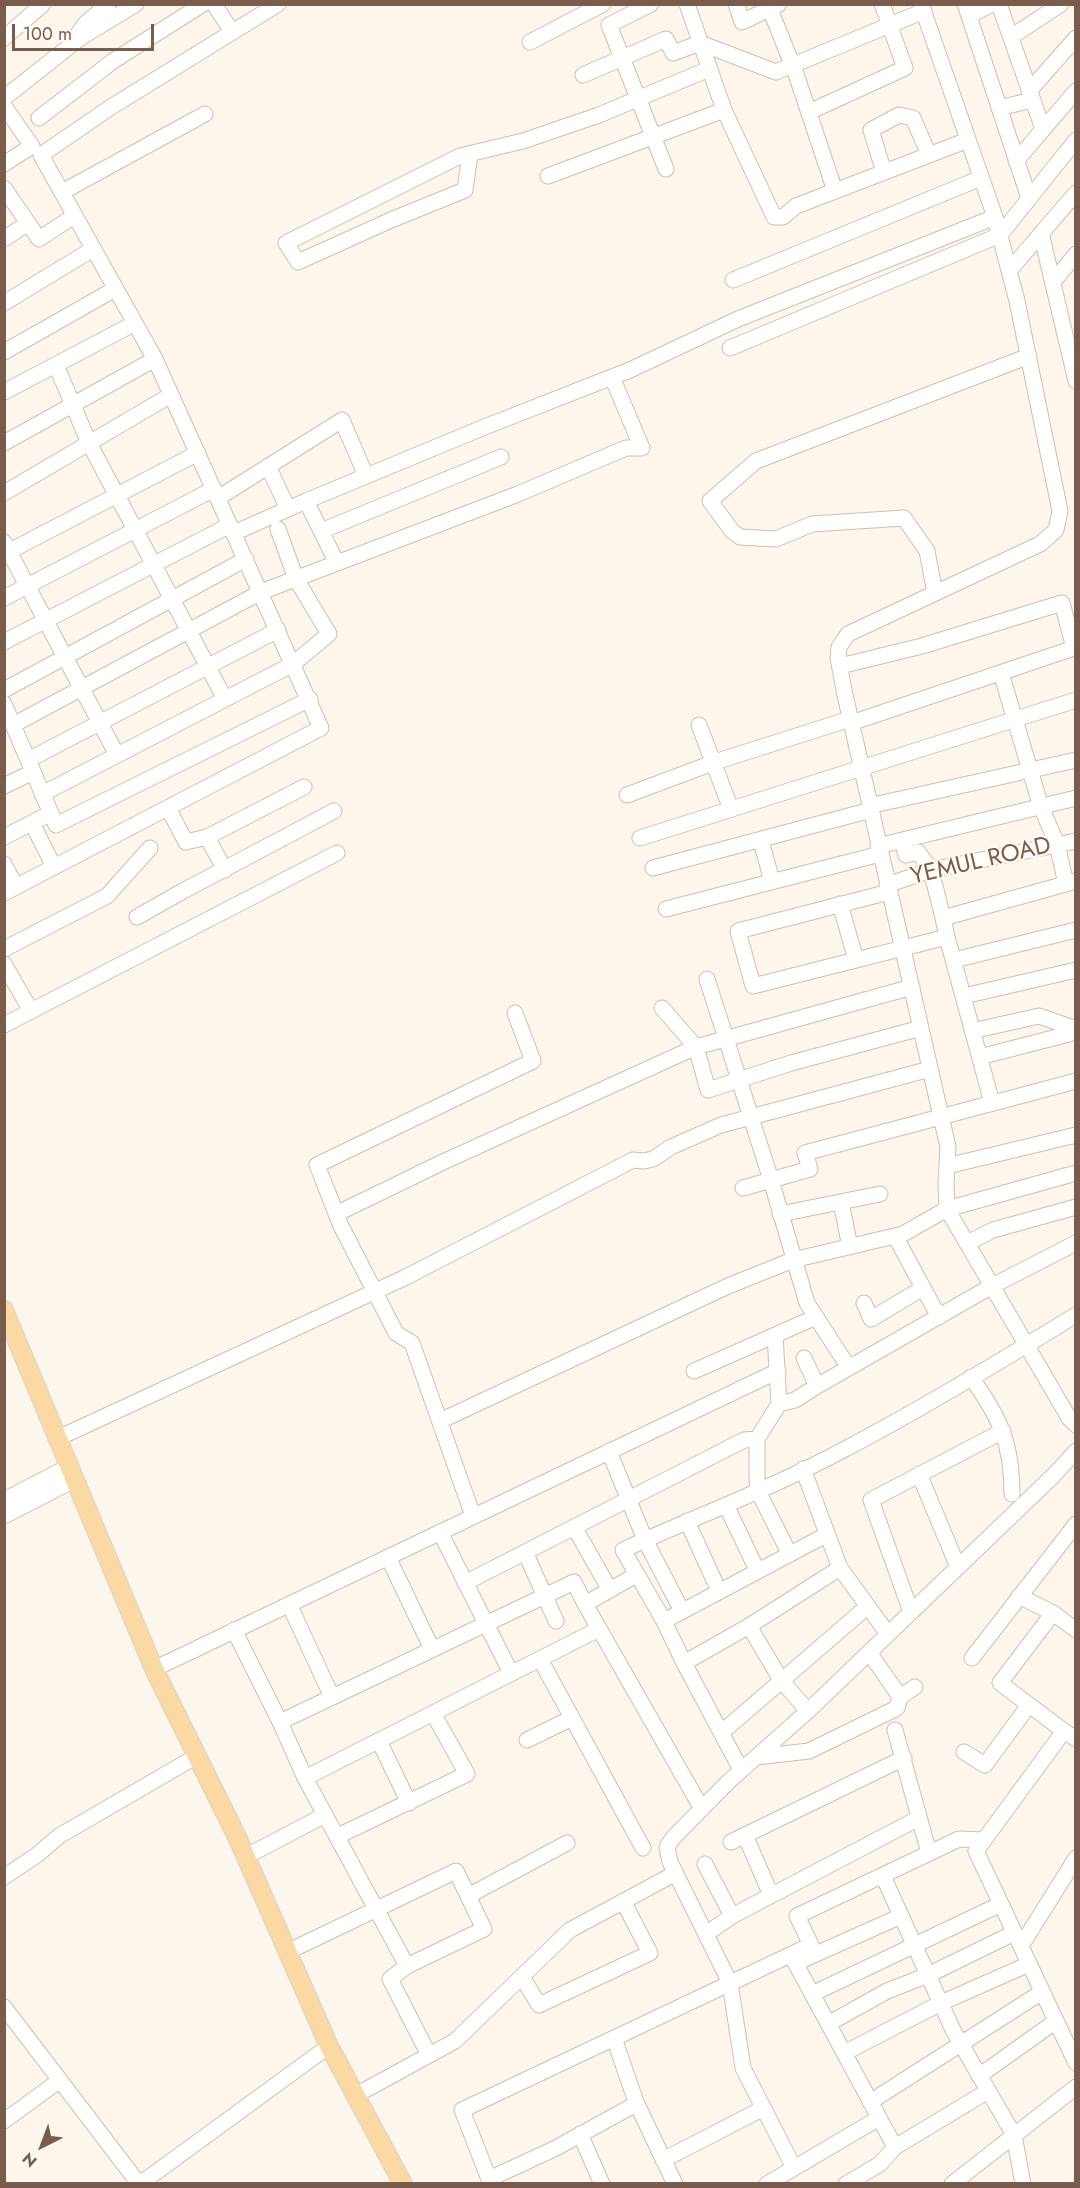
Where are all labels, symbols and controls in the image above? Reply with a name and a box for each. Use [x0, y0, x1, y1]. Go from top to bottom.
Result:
scale bar [15, 12, 158, 50]
text: 100 m [23, 21, 72, 47]
street label: YEMUL ROAD [908, 832, 1054, 892]
north arrow [12, 2116, 72, 2176]
text: N [17, 2147, 42, 2173]

